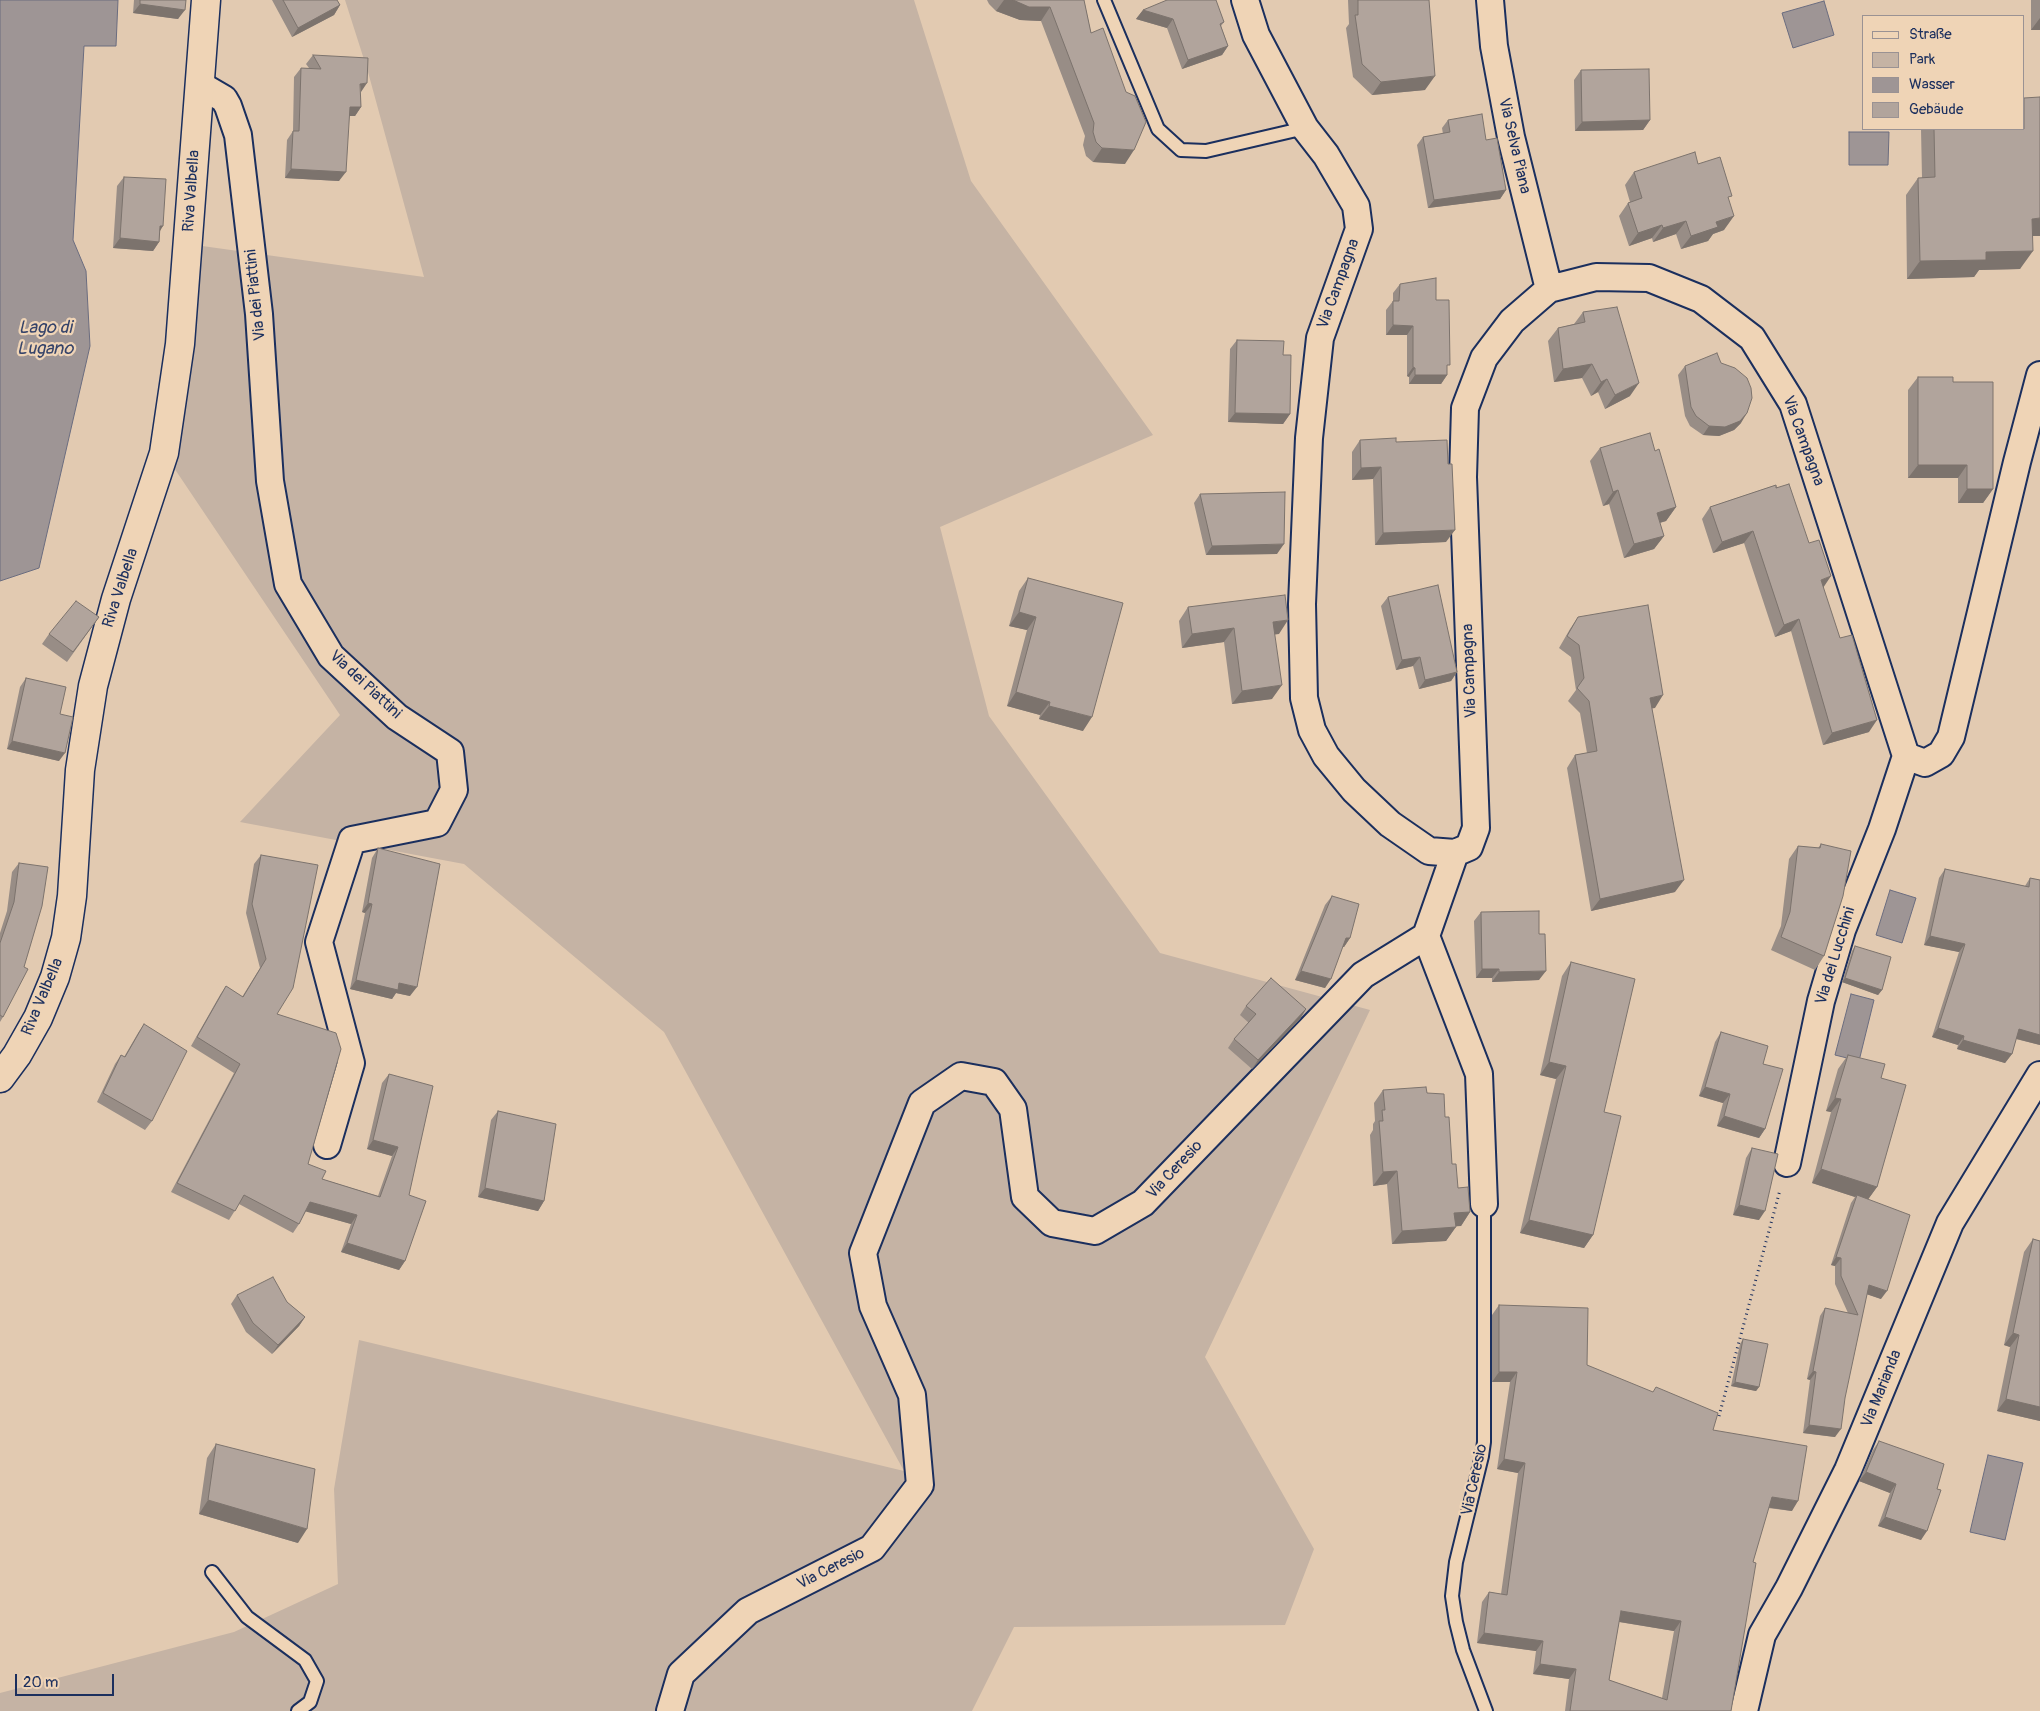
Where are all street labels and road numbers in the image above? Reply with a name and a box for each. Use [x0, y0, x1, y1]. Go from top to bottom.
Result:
street label: Via Selva Piana [1494, 96, 1534, 196]
street label: Riva Valbella [180, 149, 204, 233]
street label: Via Campagna [1314, 236, 1364, 332]
street label: Via dei Piattini [242, 248, 270, 342]
street label: Via Campagna [1778, 393, 1828, 489]
street label: Riva Valbella [99, 546, 143, 630]
street label: Via Campagna [1459, 623, 1481, 719]
street label: Via dei Piattini [325, 647, 405, 723]
street label: Via dei Lucchini [1812, 905, 1860, 1007]
street label: Riva Valbella [18, 955, 68, 1039]
street label: Via Ceresio [1143, 1137, 1207, 1203]
street label: Via Marianda [1858, 1347, 1906, 1431]
street label: Via Ceresio [1458, 1442, 1492, 1518]
street label: Via Ceresio [794, 1544, 868, 1594]

